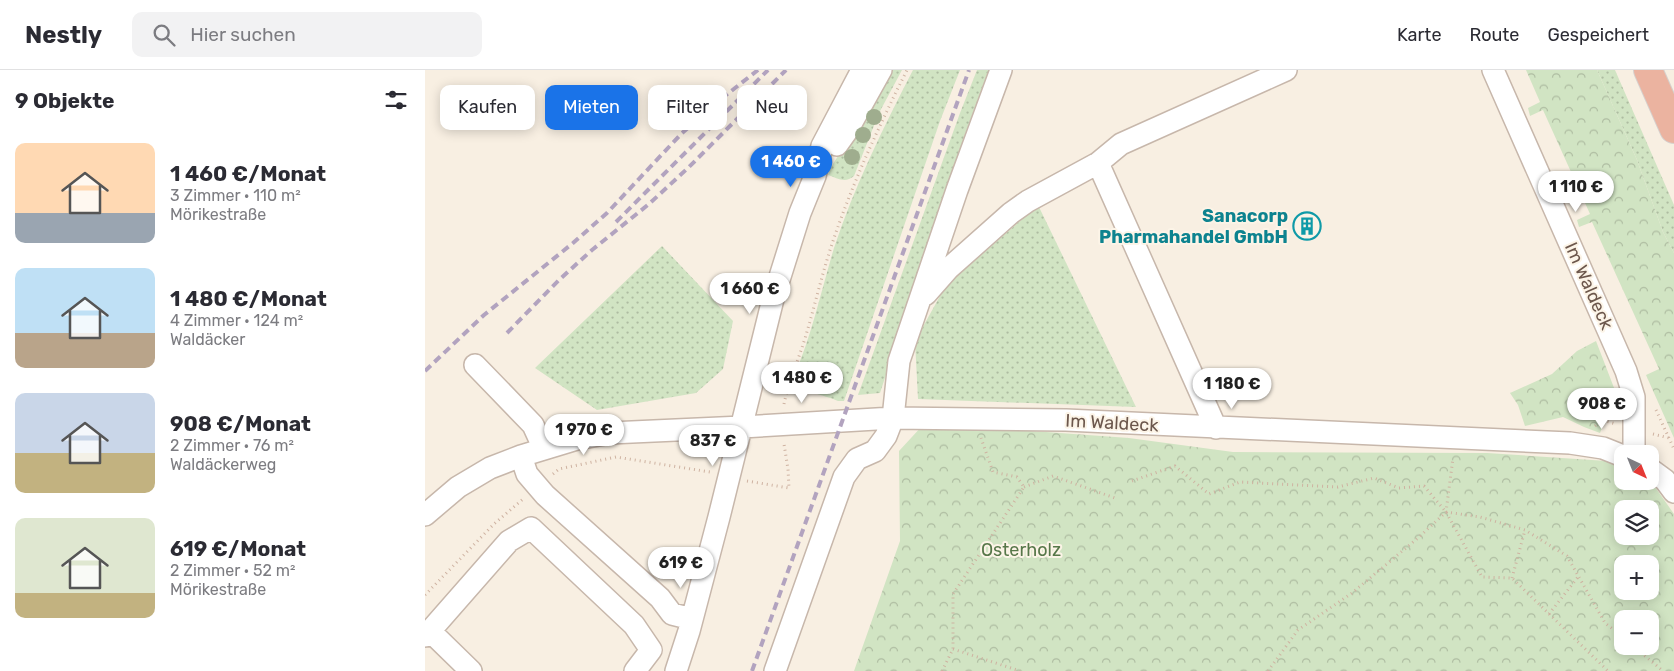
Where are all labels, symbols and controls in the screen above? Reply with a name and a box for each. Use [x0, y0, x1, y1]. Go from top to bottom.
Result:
search box [132, 12, 482, 57]
text: Nestly [25, 21, 102, 49]
icon: search [150, 21, 178, 49]
text: Hier suchen [190, 23, 296, 46]
text: Karte [1397, 24, 1441, 46]
text: Route [1469, 24, 1519, 46]
text: Gespeichert [1547, 24, 1649, 46]
chip: Kaufen [440, 85, 535, 130]
chip: Mieten [545, 85, 638, 130]
chip: Filter [648, 85, 727, 130]
chip: Neu [737, 85, 807, 130]
icon: filters [382, 86, 410, 114]
text: 9 Objekte [15, 88, 115, 113]
pin: 1 460 € [745, 146, 837, 188]
text: 1 460 € [761, 152, 821, 171]
text: 1 460 €/Monat [170, 161, 326, 186]
icon: home [55, 163, 115, 223]
pin: 1 110 € [1530, 170, 1622, 213]
text: 1 110 € [1549, 177, 1603, 196]
text: 3 Zimmer · 110 m² [170, 186, 301, 205]
text: Mörikestraße [170, 205, 266, 224]
place label: Sanacorp Pharmahandel GmbH [1099, 205, 1288, 248]
building icon: Sanacorp Pharmahandel GmbH [1292, 211, 1322, 241]
street label: Im Waldeck [1560, 239, 1618, 334]
pin: 1 660 € [704, 272, 796, 315]
text: 1 660 € [720, 279, 780, 298]
text: 1 480 €/Monat [170, 286, 327, 311]
icon: home [55, 288, 115, 348]
text: 4 Zimmer · 124 m² [170, 311, 303, 330]
text: Waldäcker [170, 330, 245, 349]
pin: 1 480 € [756, 362, 848, 404]
text: 1 480 € [772, 368, 832, 387]
pin: 1 180 € [1186, 368, 1278, 410]
text: 1 180 € [1204, 374, 1261, 393]
pin: 908 € [1567, 388, 1637, 430]
text: 908 € [1578, 394, 1626, 413]
street label: Im Waldeck [1065, 410, 1160, 436]
text: 908 €/Monat [170, 411, 311, 436]
icon: home [55, 413, 115, 473]
pin: 1 970 € [538, 414, 630, 456]
text: 1 970 € [555, 420, 613, 439]
pin: 837 € [678, 424, 748, 467]
text: 837 € [690, 431, 736, 450]
text: 2 Zimmer · 76 m² [170, 436, 294, 455]
north arrow [1614, 445, 1659, 490]
map controls [1614, 445, 1659, 655]
text: Waldäckerweg [170, 455, 276, 474]
button: layers [1614, 500, 1659, 545]
text: 619 €/Monat [170, 536, 306, 561]
icon: home [55, 538, 115, 598]
park label: Osterholz [981, 539, 1061, 561]
pin: 619 € [646, 546, 716, 589]
text: 619 € [659, 553, 703, 572]
button: + [1614, 555, 1659, 600]
text: 2 Zimmer · 52 m² [170, 561, 296, 580]
text: Mörikestraße [170, 580, 266, 599]
button: − [1614, 610, 1659, 655]

